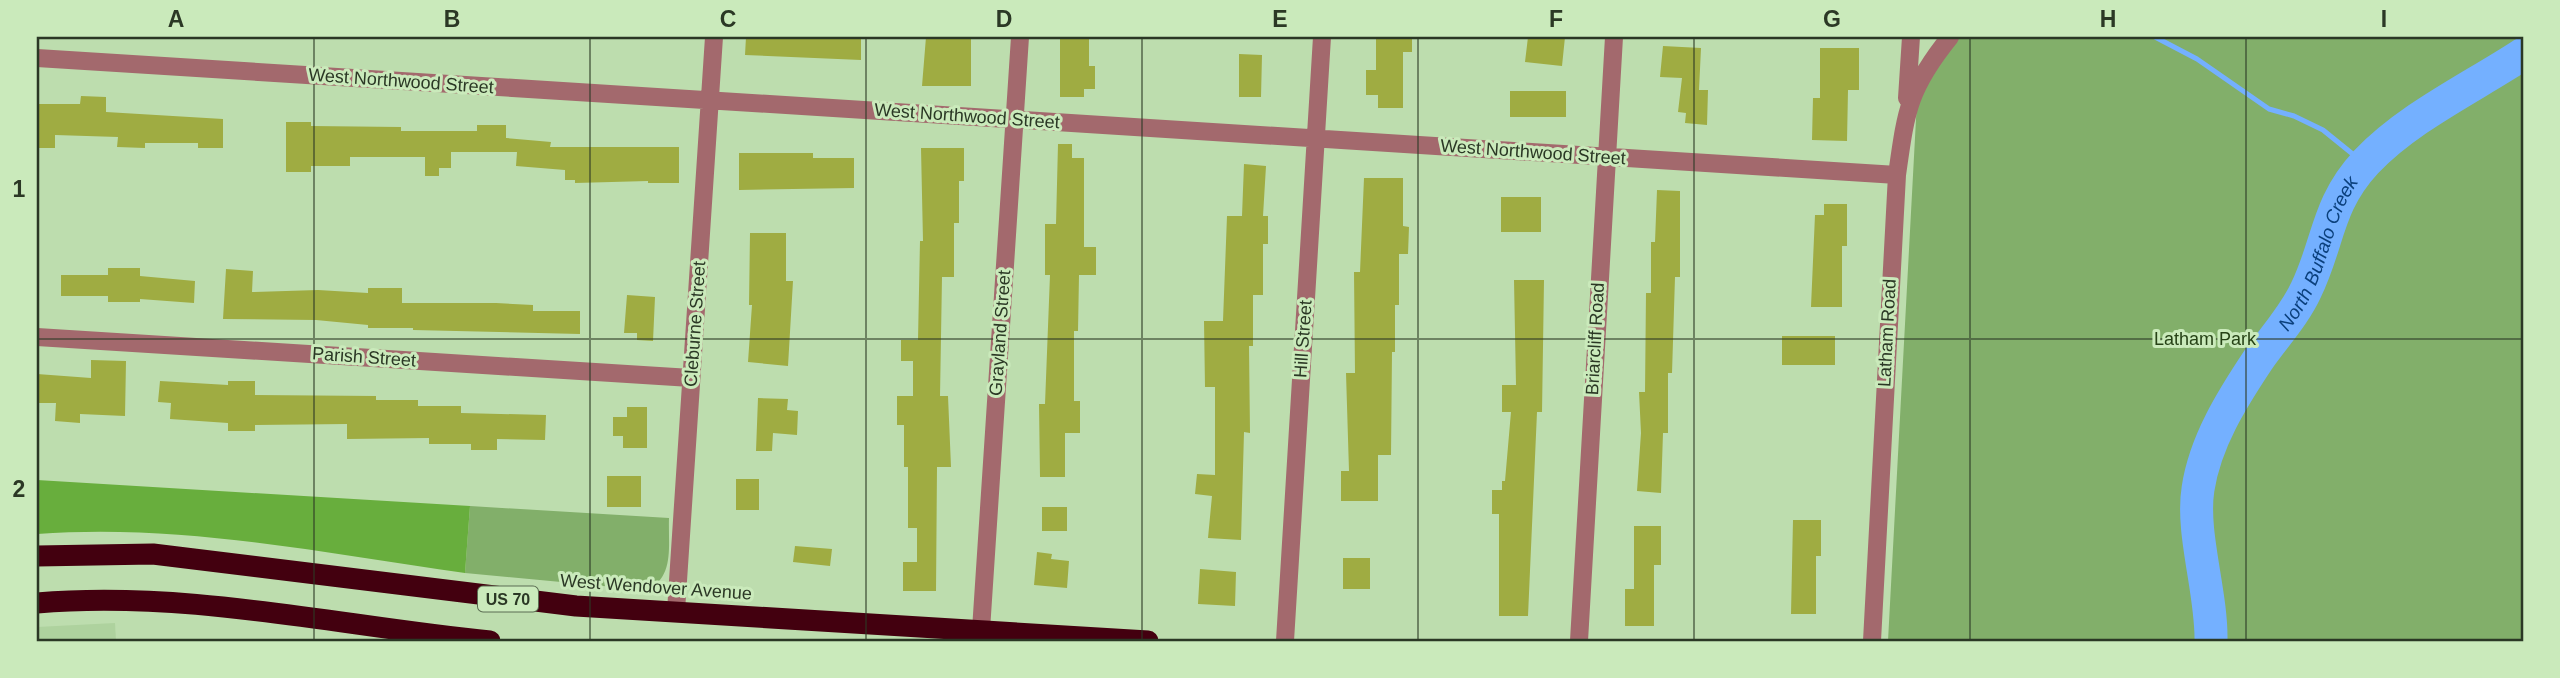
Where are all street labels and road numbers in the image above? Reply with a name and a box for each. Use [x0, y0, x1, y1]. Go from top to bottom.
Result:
street label: West Northwood Street [308, 65, 494, 97]
street label: West Northwood Street [874, 100, 1060, 132]
street label: West Northwood Street [1440, 136, 1626, 168]
street label: Cleburne Street [681, 260, 709, 388]
street label: Grayland Street [986, 269, 1014, 397]
street label: Latham Road [1874, 279, 1900, 387]
street label: Briarcliff Road [1582, 282, 1608, 396]
street label: Hill Street [1290, 299, 1316, 379]
street label: Parish Street [311, 343, 417, 371]
street label: West Wendover Avenue [559, 570, 753, 604]
road number: US 70 [478, 586, 538, 612]

